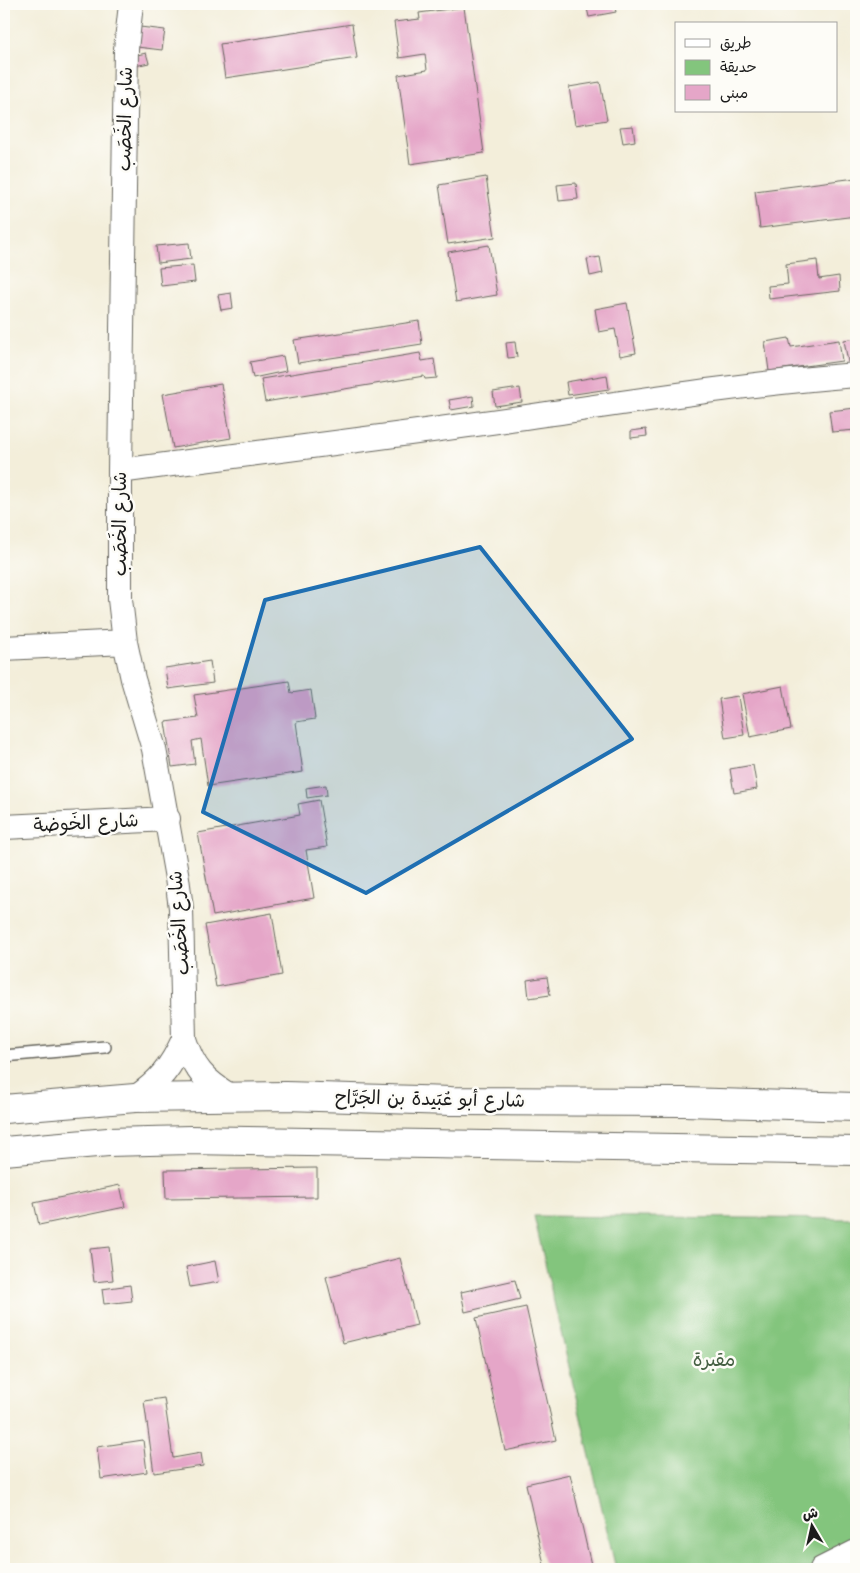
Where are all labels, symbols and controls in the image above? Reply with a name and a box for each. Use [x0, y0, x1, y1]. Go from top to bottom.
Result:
legend [675, 22, 838, 112]
text: طريق [720, 34, 752, 52]
text: حديقة [720, 58, 757, 76]
street label: شارع الخَصَب [111, 66, 139, 172]
text: مبنى [720, 84, 748, 103]
street label: شارع الخَصَب [107, 472, 133, 576]
street label: شارع الخَوضة [33, 807, 139, 839]
street label: شارع الخَصَب [162, 870, 196, 976]
street label: شارع أبو عُبَيدة بن الجَرَّاح [335, 1086, 525, 1114]
park label: مقبرة [693, 1349, 735, 1371]
north arrow [788, 1500, 838, 1550]
text: ش [801, 1504, 819, 1523]

